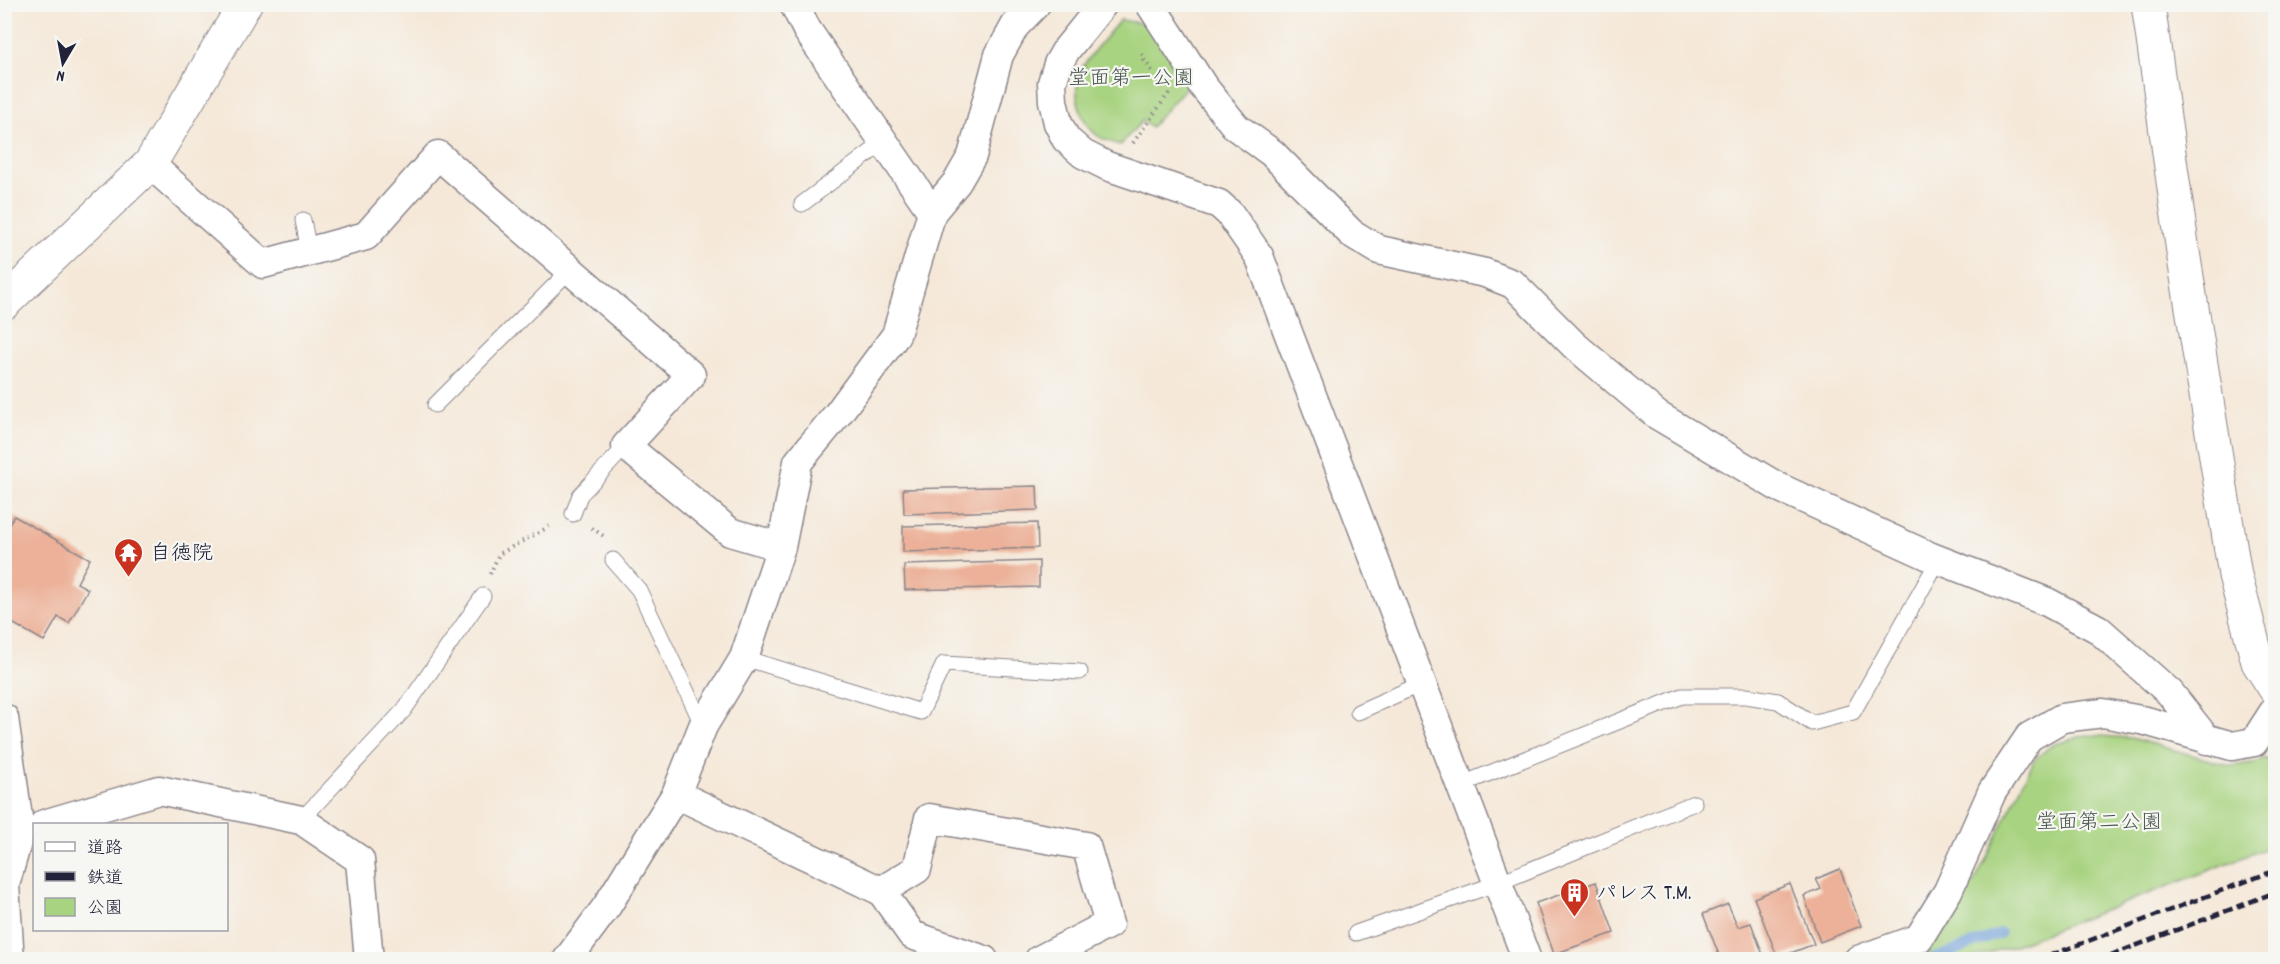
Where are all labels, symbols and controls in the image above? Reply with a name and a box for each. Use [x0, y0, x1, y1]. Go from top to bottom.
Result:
north arrow [33, 33, 93, 93]
text: N [55, 63, 67, 87]
park label: 堂面第一公園 [1068, 65, 1194, 95]
temple icon: 自徳院 [113, 536, 145, 578]
place label: 自徳院 [150, 540, 213, 570]
park label: 堂面第二公園 [2036, 809, 2162, 839]
legend [33, 823, 228, 931]
text: 道路 [87, 837, 123, 862]
text: 鉄道 [87, 867, 123, 892]
building icon: パレス T.M. [1559, 876, 1591, 918]
place label: パレス T.M. [1596, 880, 1692, 910]
text: 公園 [87, 897, 123, 922]

